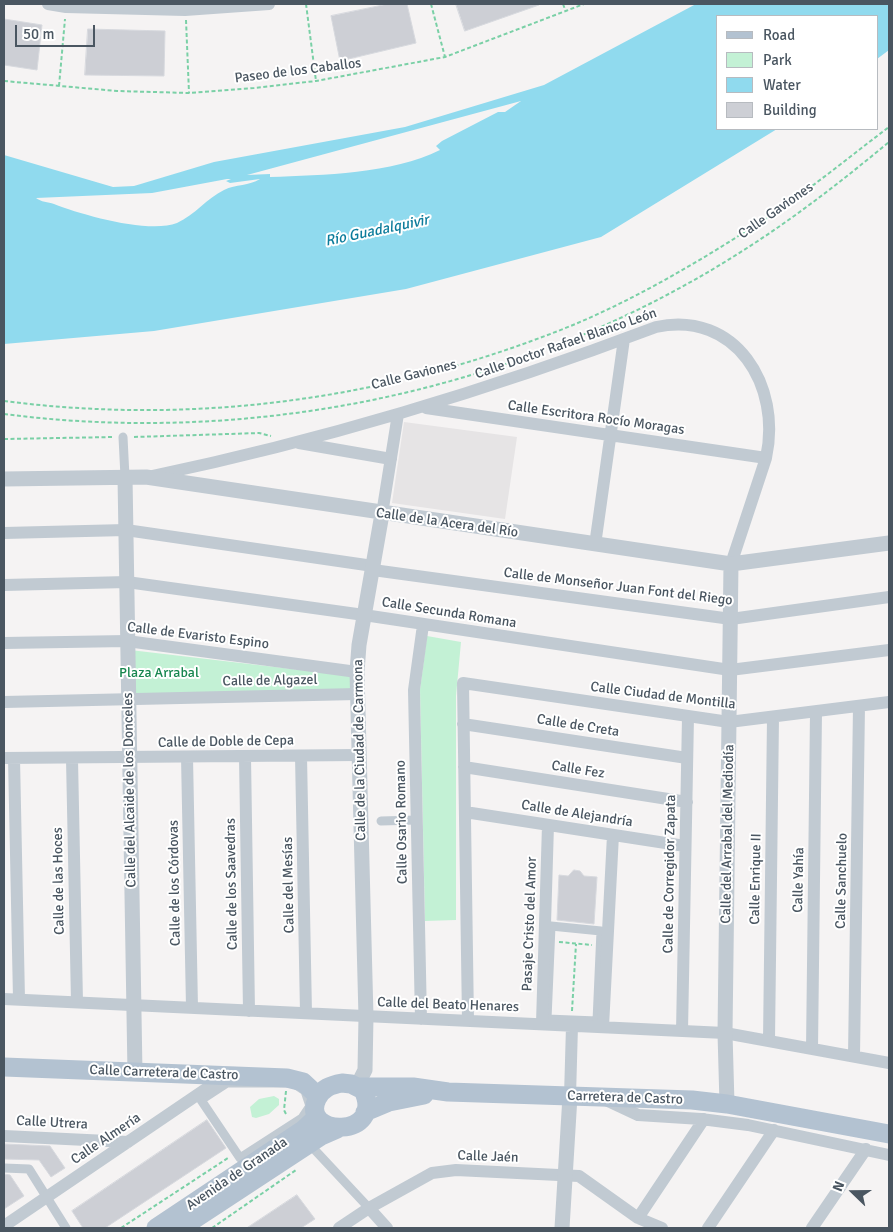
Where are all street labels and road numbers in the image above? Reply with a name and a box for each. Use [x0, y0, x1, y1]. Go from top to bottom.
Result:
street label: Paseo de los Caballos [234, 55, 362, 87]
street label: Calle Gaviones [735, 179, 817, 243]
street label: Calle Doctor Rafael Blanco León [473, 305, 659, 383]
street label: Calle Gaviones [370, 356, 458, 394]
street label: Calle Escritora Rocío Moragas [507, 397, 685, 439]
street label: Calle de la Acera del Río [375, 505, 519, 541]
street label: Calle de Monseñor Juan Font del Riego [503, 565, 733, 609]
street label: Calle Secunda Romana [380, 594, 518, 632]
street label: Calle de Evaristo Espino [126, 619, 270, 653]
street label: Calle de la Ciudad de Carmona [350, 659, 370, 841]
street label: Calle de Algazel [222, 672, 318, 690]
street label: Calle Ciudad de Montilla [589, 679, 737, 713]
street label: Calle del Alcaide de los Donceles [120, 692, 140, 888]
street label: Calle de Creta [536, 711, 620, 741]
street label: Calle de Doble de Cepa [158, 732, 294, 752]
street label: Calle del Arrabal del Mediodía [718, 744, 738, 924]
street label: Calle Fez [550, 758, 606, 782]
street label: Calle Osario Romano [393, 760, 411, 884]
street label: Calle de Corregidor Zapata [660, 794, 680, 954]
street label: Calle de Alejandría [520, 797, 634, 831]
street label: Calle de los Saavedras [222, 818, 242, 950]
street label: Calle de los Córdovas [165, 820, 185, 946]
street label: Calle de las Hoces [50, 827, 68, 935]
street label: Calle Enrique II [747, 833, 765, 925]
street label: Calle Sanchuelo [833, 833, 851, 929]
street label: Calle del Mesías [280, 837, 298, 933]
street label: Calle Yahía [790, 847, 808, 913]
street label: Pasaje Cristo del Amor [519, 856, 541, 992]
street label: Calle del Beato Henares [377, 994, 519, 1016]
street label: Calle Carretera de Castro [89, 1062, 239, 1084]
street label: Carretera de Castro [567, 1088, 683, 1108]
street label: Calle Almería [68, 1110, 144, 1168]
street label: Calle Utrera [16, 1113, 88, 1133]
street label: Avenida de Granada [183, 1134, 291, 1214]
street label: Calle Jaén [457, 1148, 519, 1166]

